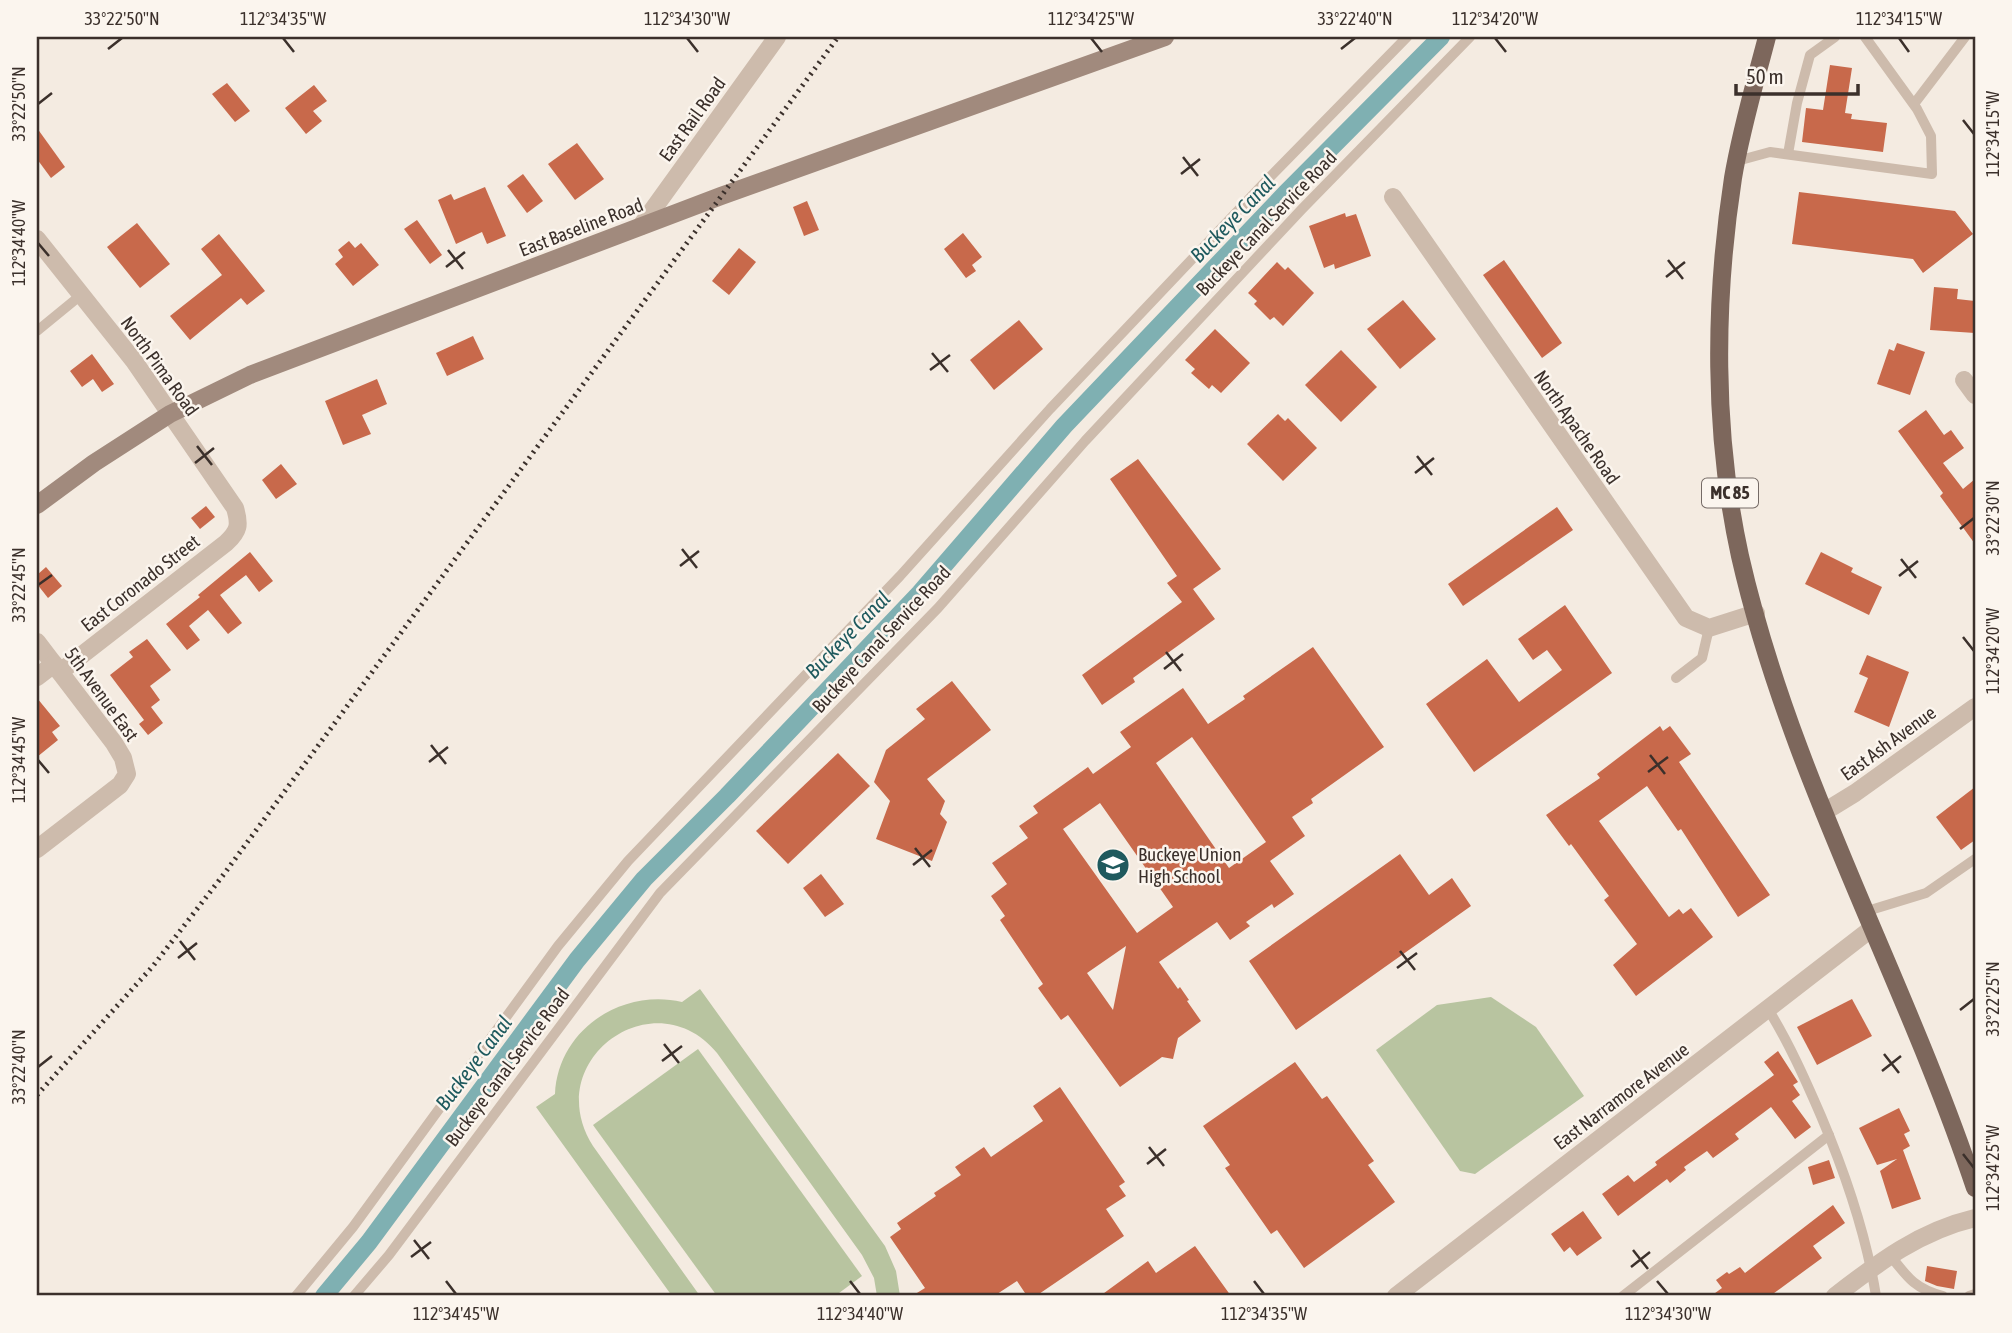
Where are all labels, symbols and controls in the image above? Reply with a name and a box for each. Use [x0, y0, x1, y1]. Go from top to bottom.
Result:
text: 33°22'50"N [84, 8, 160, 29]
text: 112°34'35"W [240, 8, 326, 29]
text: 112°34'30"W [644, 8, 730, 29]
text: 112°34'25"W [1048, 8, 1134, 29]
text: 33°22'40"N [1317, 8, 1393, 29]
text: 112°34'20"W [1452, 8, 1538, 29]
text: 112°34'15"W [1856, 8, 1942, 29]
scale bar [1736, 52, 1858, 96]
text: 50 m [1746, 64, 1784, 88]
text: 33°22'50"N [8, 66, 29, 142]
street label: East Rail Road [654, 73, 730, 165]
text: 112°34'15"W [1982, 91, 2003, 177]
street label: Buckeye Canal Service Road [1191, 146, 1341, 300]
water label: Buckeye Canal [1185, 170, 1280, 267]
street label: East Baseline Road [516, 193, 646, 261]
text: 112°34'40"W [8, 200, 29, 286]
street label: North Pima Road [117, 312, 203, 420]
street label: North Apache Road [1530, 366, 1624, 488]
road number: MC 85 [1702, 478, 1758, 508]
text: 33°22'30"N [1982, 480, 2003, 556]
street label: East Coronado Street [76, 530, 204, 636]
text: 33°22'45"N [8, 547, 29, 623]
street label: Buckeye Canal Service Road [807, 561, 955, 717]
water label: Buckeye Canal [800, 586, 895, 683]
text: 112°34'20"W [1982, 608, 2003, 694]
street label: 5th Avenue East [61, 643, 143, 745]
street label: East Ash Avenue [1836, 701, 1940, 785]
text: 112°34'45"W [8, 717, 29, 803]
place label: Buckeye Union High School [1138, 843, 1241, 887]
school or university icon: Buckeye Union High School [1094, 846, 1132, 884]
text: 33°22'25"N [1982, 961, 2003, 1037]
street label: Buckeye Canal Service Road [440, 984, 574, 1150]
water label: Buckeye Canal [430, 1011, 516, 1114]
text: 33°22'40"N [8, 1029, 29, 1105]
street label: East Narramore Avenue [1549, 1038, 1693, 1154]
text: 112°34'25"W [1982, 1125, 2003, 1211]
text: 112°34'45"W [413, 1303, 499, 1324]
text: 112°34'40"W [817, 1303, 903, 1324]
text: 112°34'35"W [1221, 1303, 1307, 1324]
text: 112°34'30"W [1625, 1303, 1711, 1324]

